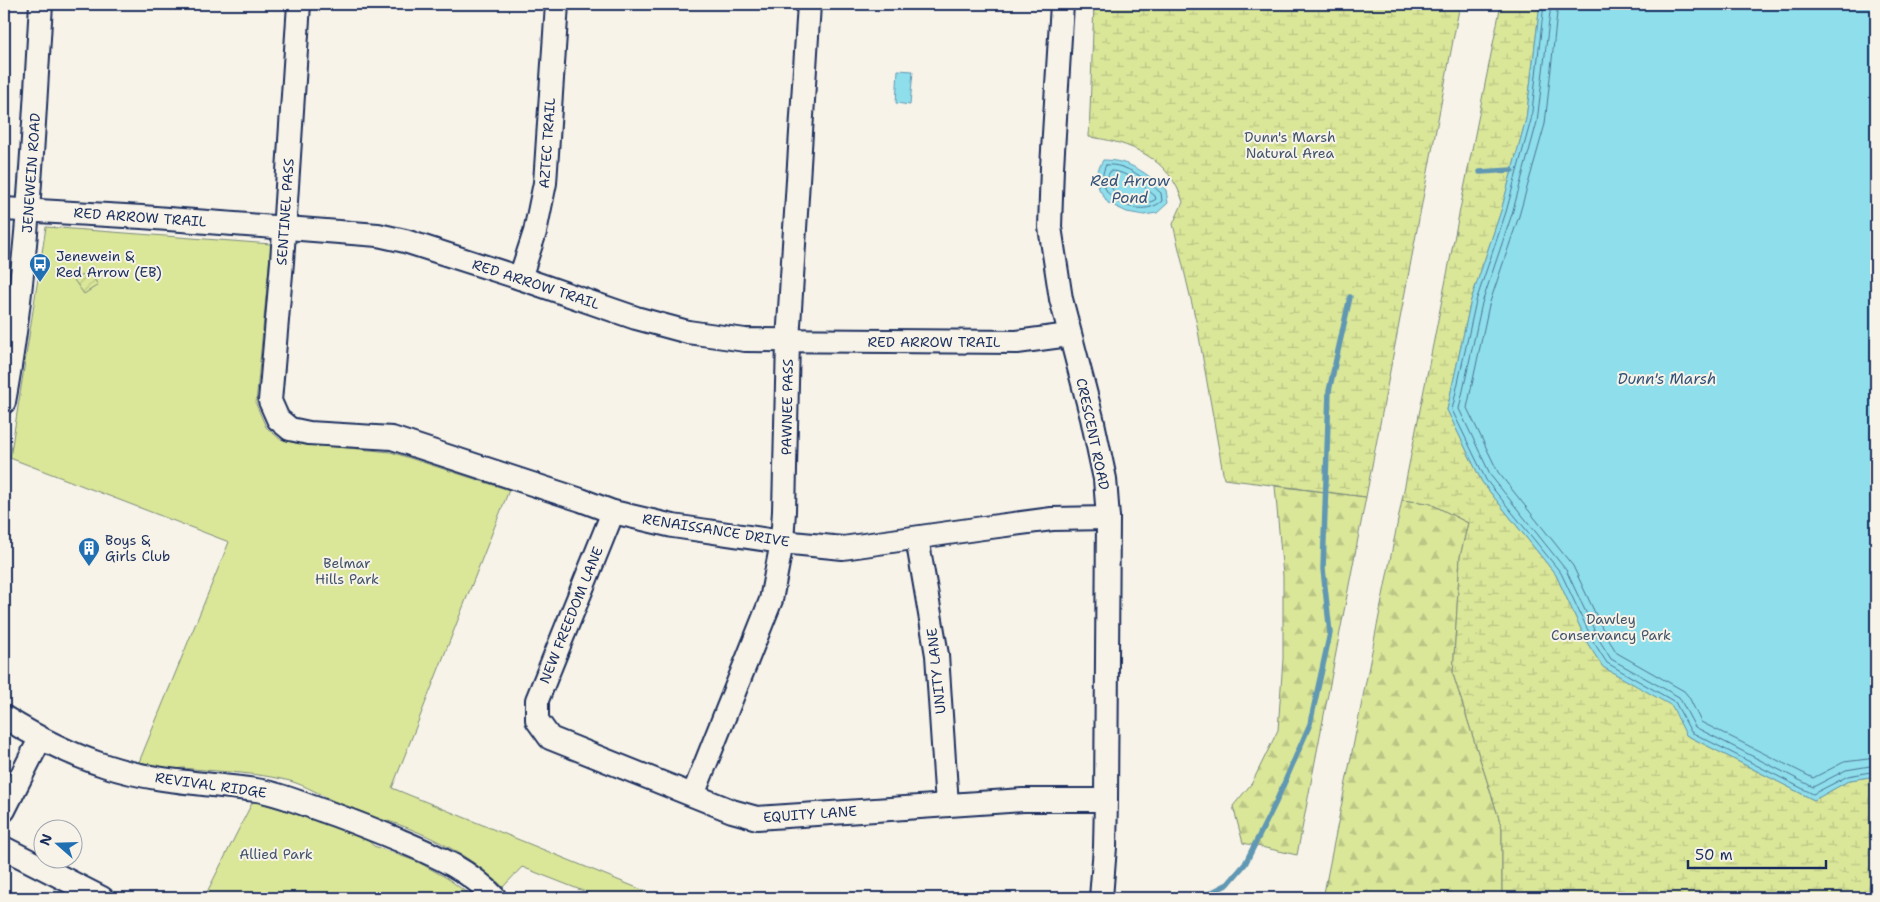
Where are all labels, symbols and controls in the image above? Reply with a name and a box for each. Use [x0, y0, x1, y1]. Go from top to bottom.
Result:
street label: AZTEC TRAIL [535, 97, 559, 189]
street label: JENEWEIN ROAD [18, 112, 44, 234]
park label: Dunn's Marsh Natural Area [1244, 128, 1336, 162]
street label: SENTINEL PASS [272, 158, 298, 266]
water label: Red Arrow Pond [1090, 171, 1171, 208]
street label: RED ARROW TRAIL [73, 203, 207, 231]
place label: Jenewein & Red Arrow (EB) [56, 247, 162, 281]
bus stop icon: Jenewein & Red Arrow (EB) [28, 252, 52, 283]
street label: RED ARROW TRAIL [470, 255, 602, 313]
street label: RED ARROW TRAIL [868, 333, 1001, 351]
street label: PAWNEE PASS [777, 358, 797, 455]
water label: Dunn's Marsh [1617, 369, 1717, 389]
street label: CRESCENT ROAD [1072, 376, 1114, 492]
street label: RENAISSANCE DRIVE [641, 509, 791, 551]
place label: Boys & Girls Club [105, 531, 170, 565]
building icon: Boys & Girls Club [77, 536, 101, 567]
street label: NEW FREEDOM LANE [535, 544, 607, 686]
park label: Belmar Hills Park [315, 554, 379, 588]
park label: Dawley Conservancy Park [1551, 610, 1671, 644]
street label: UNITY LANE [923, 627, 949, 715]
street label: REVIVAL RIDGE [154, 768, 268, 802]
street label: EQUITY LANE [762, 802, 858, 826]
north arrow [32, 820, 82, 870]
text: N [35, 831, 56, 848]
scale bar [1688, 837, 1825, 869]
park label: Allied Park [239, 845, 313, 863]
text: 50 m [1695, 845, 1733, 865]

